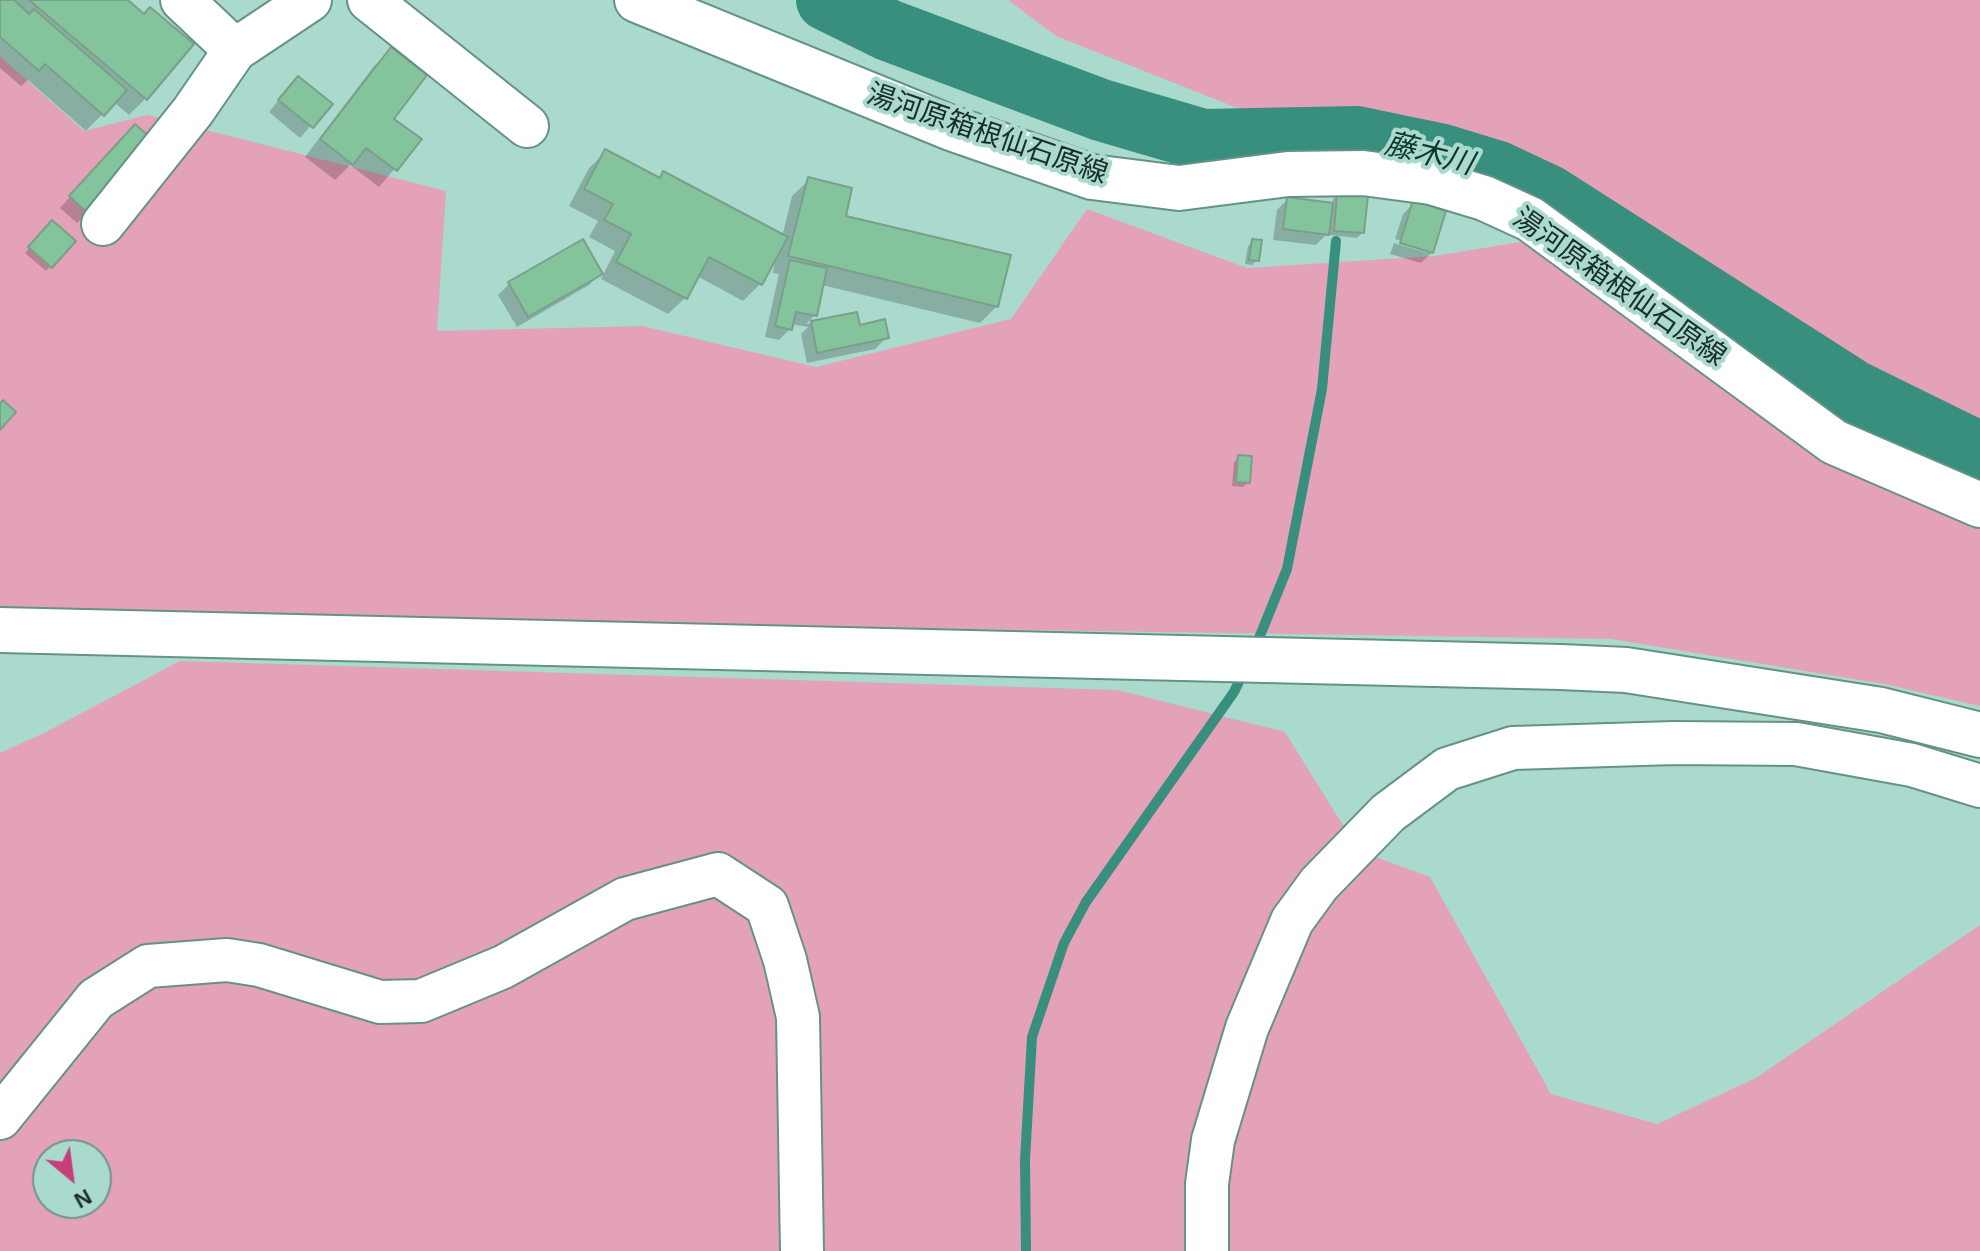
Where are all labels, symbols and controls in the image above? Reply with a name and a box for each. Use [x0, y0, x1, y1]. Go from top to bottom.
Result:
street label: 湯河原箱根仙石原線 [862, 78, 1112, 192]
water label: 藤木川 [1381, 127, 1477, 183]
street label: 湯河原箱根仙石原線 [1506, 202, 1732, 374]
north arrow [32, 1139, 112, 1219]
text: N [70, 1184, 96, 1213]

